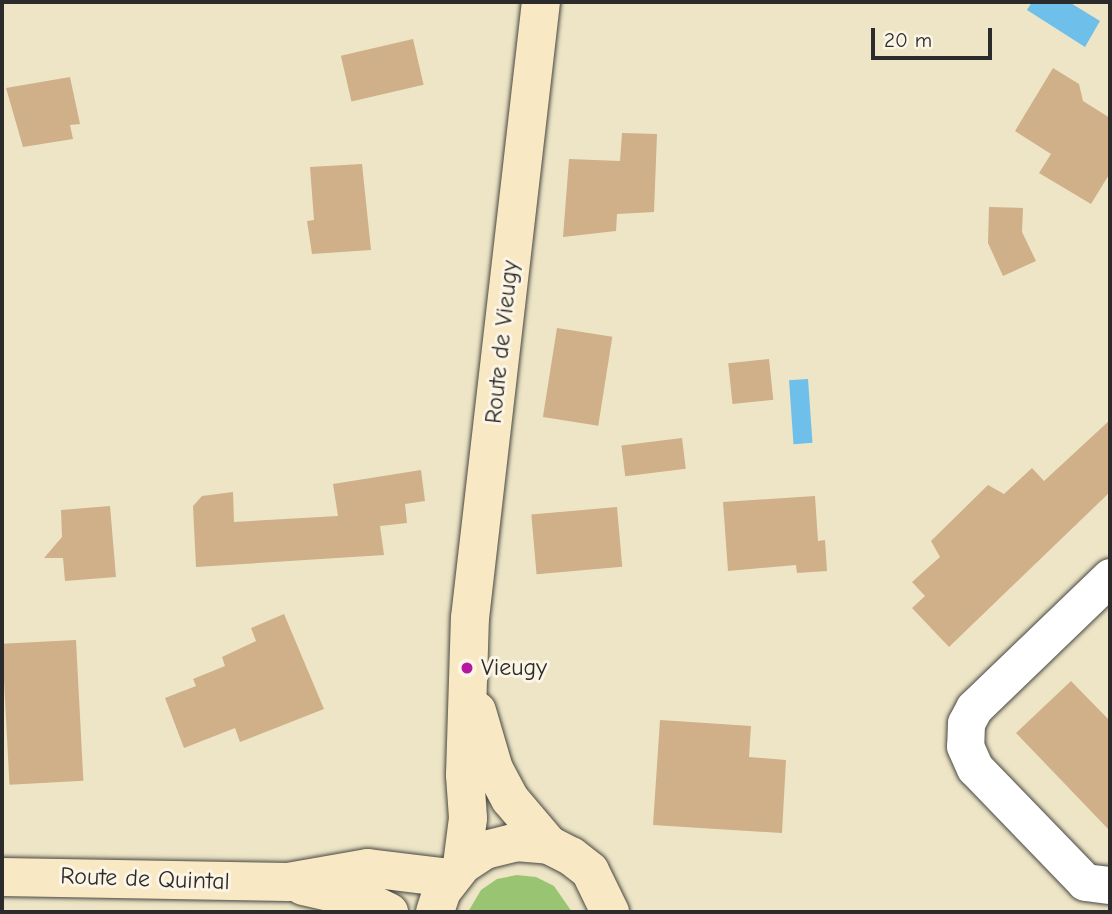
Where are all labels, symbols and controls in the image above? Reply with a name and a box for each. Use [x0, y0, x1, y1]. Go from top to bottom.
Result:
scale bar [874, 14, 995, 58]
text: 20 m [884, 28, 932, 52]
street label: Route de Vieugy [479, 259, 525, 425]
place label: Vieugy [481, 654, 547, 682]
marker: Vieugy [459, 660, 475, 676]
street label: Route de Quintal [60, 862, 230, 896]

